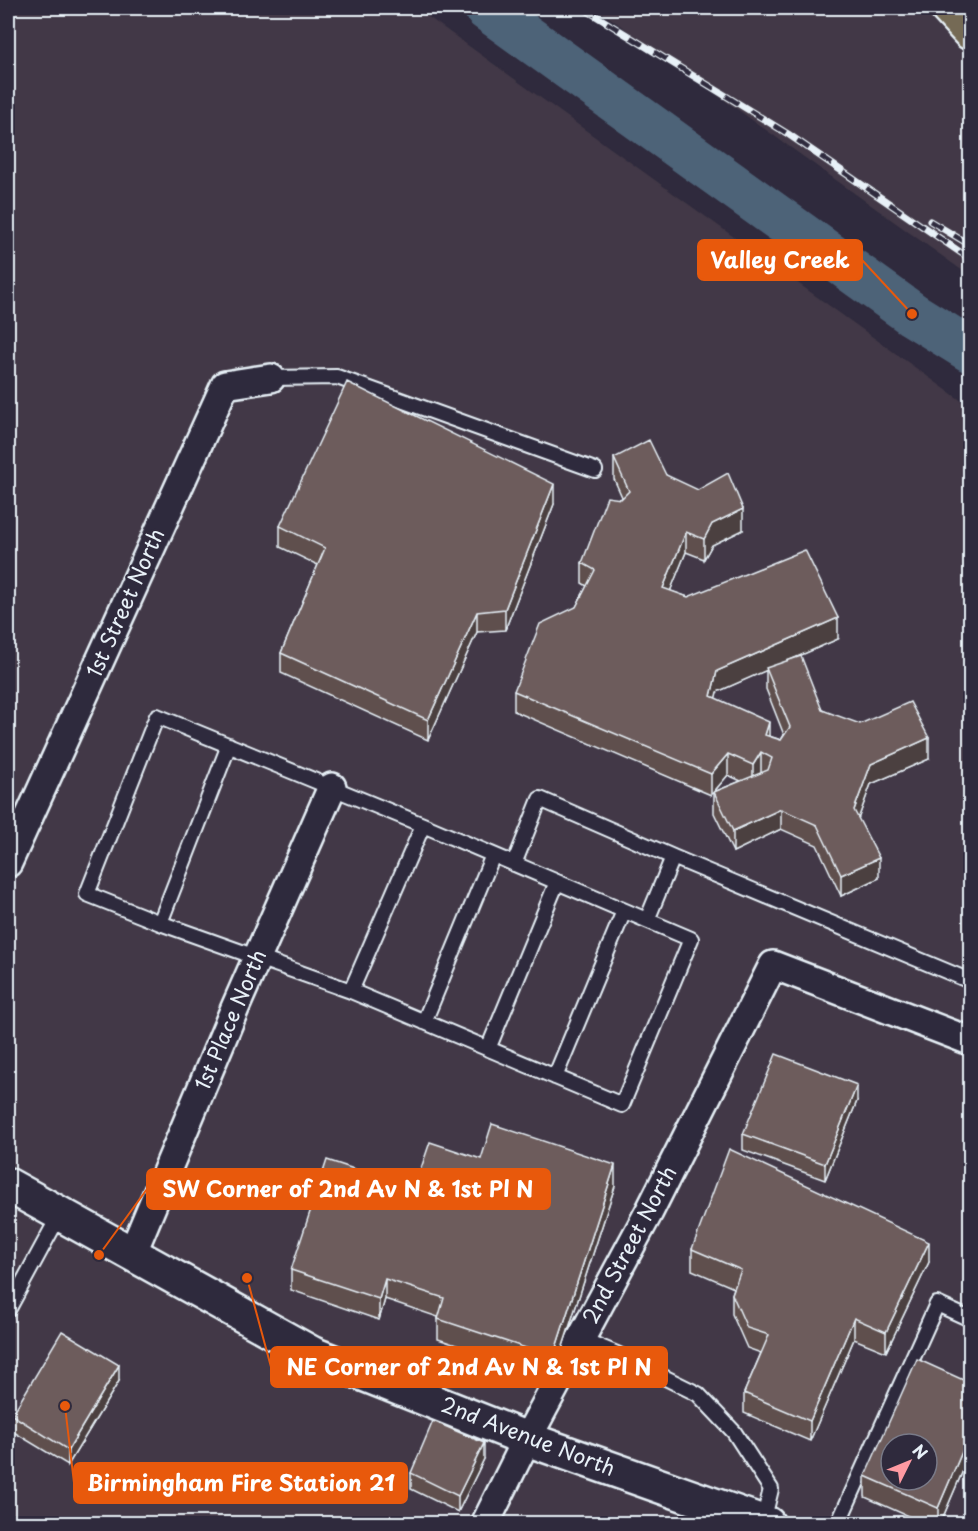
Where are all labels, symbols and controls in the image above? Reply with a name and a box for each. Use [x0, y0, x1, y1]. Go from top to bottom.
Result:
callout: Valley Creek [698, 240, 862, 280]
text: Valley Creek [710, 242, 850, 275]
street label: 1st Street North [77, 523, 171, 682]
street label: 1st Place North [185, 944, 273, 1094]
street label: 2nd Street North [573, 1159, 683, 1329]
callout: SW Corner of 2nd Av N & 1st Pl N [147, 1169, 550, 1209]
text: SW Corner of 2nd Av N & 1st Pl N [163, 1171, 533, 1204]
callout: NE Corner of 2nd Av N & 1st Pl N [271, 1347, 667, 1387]
text: NE Corner of 2nd Av N & 1st Pl N [286, 1349, 652, 1382]
street label: 2nd Avenue North [437, 1387, 620, 1483]
north arrow [879, 1432, 939, 1492]
text: N [908, 1438, 934, 1464]
callout: Birmingham Fire Station 21 [74, 1463, 407, 1503]
text: Birmingham Fire Station 21 [87, 1465, 395, 1498]

